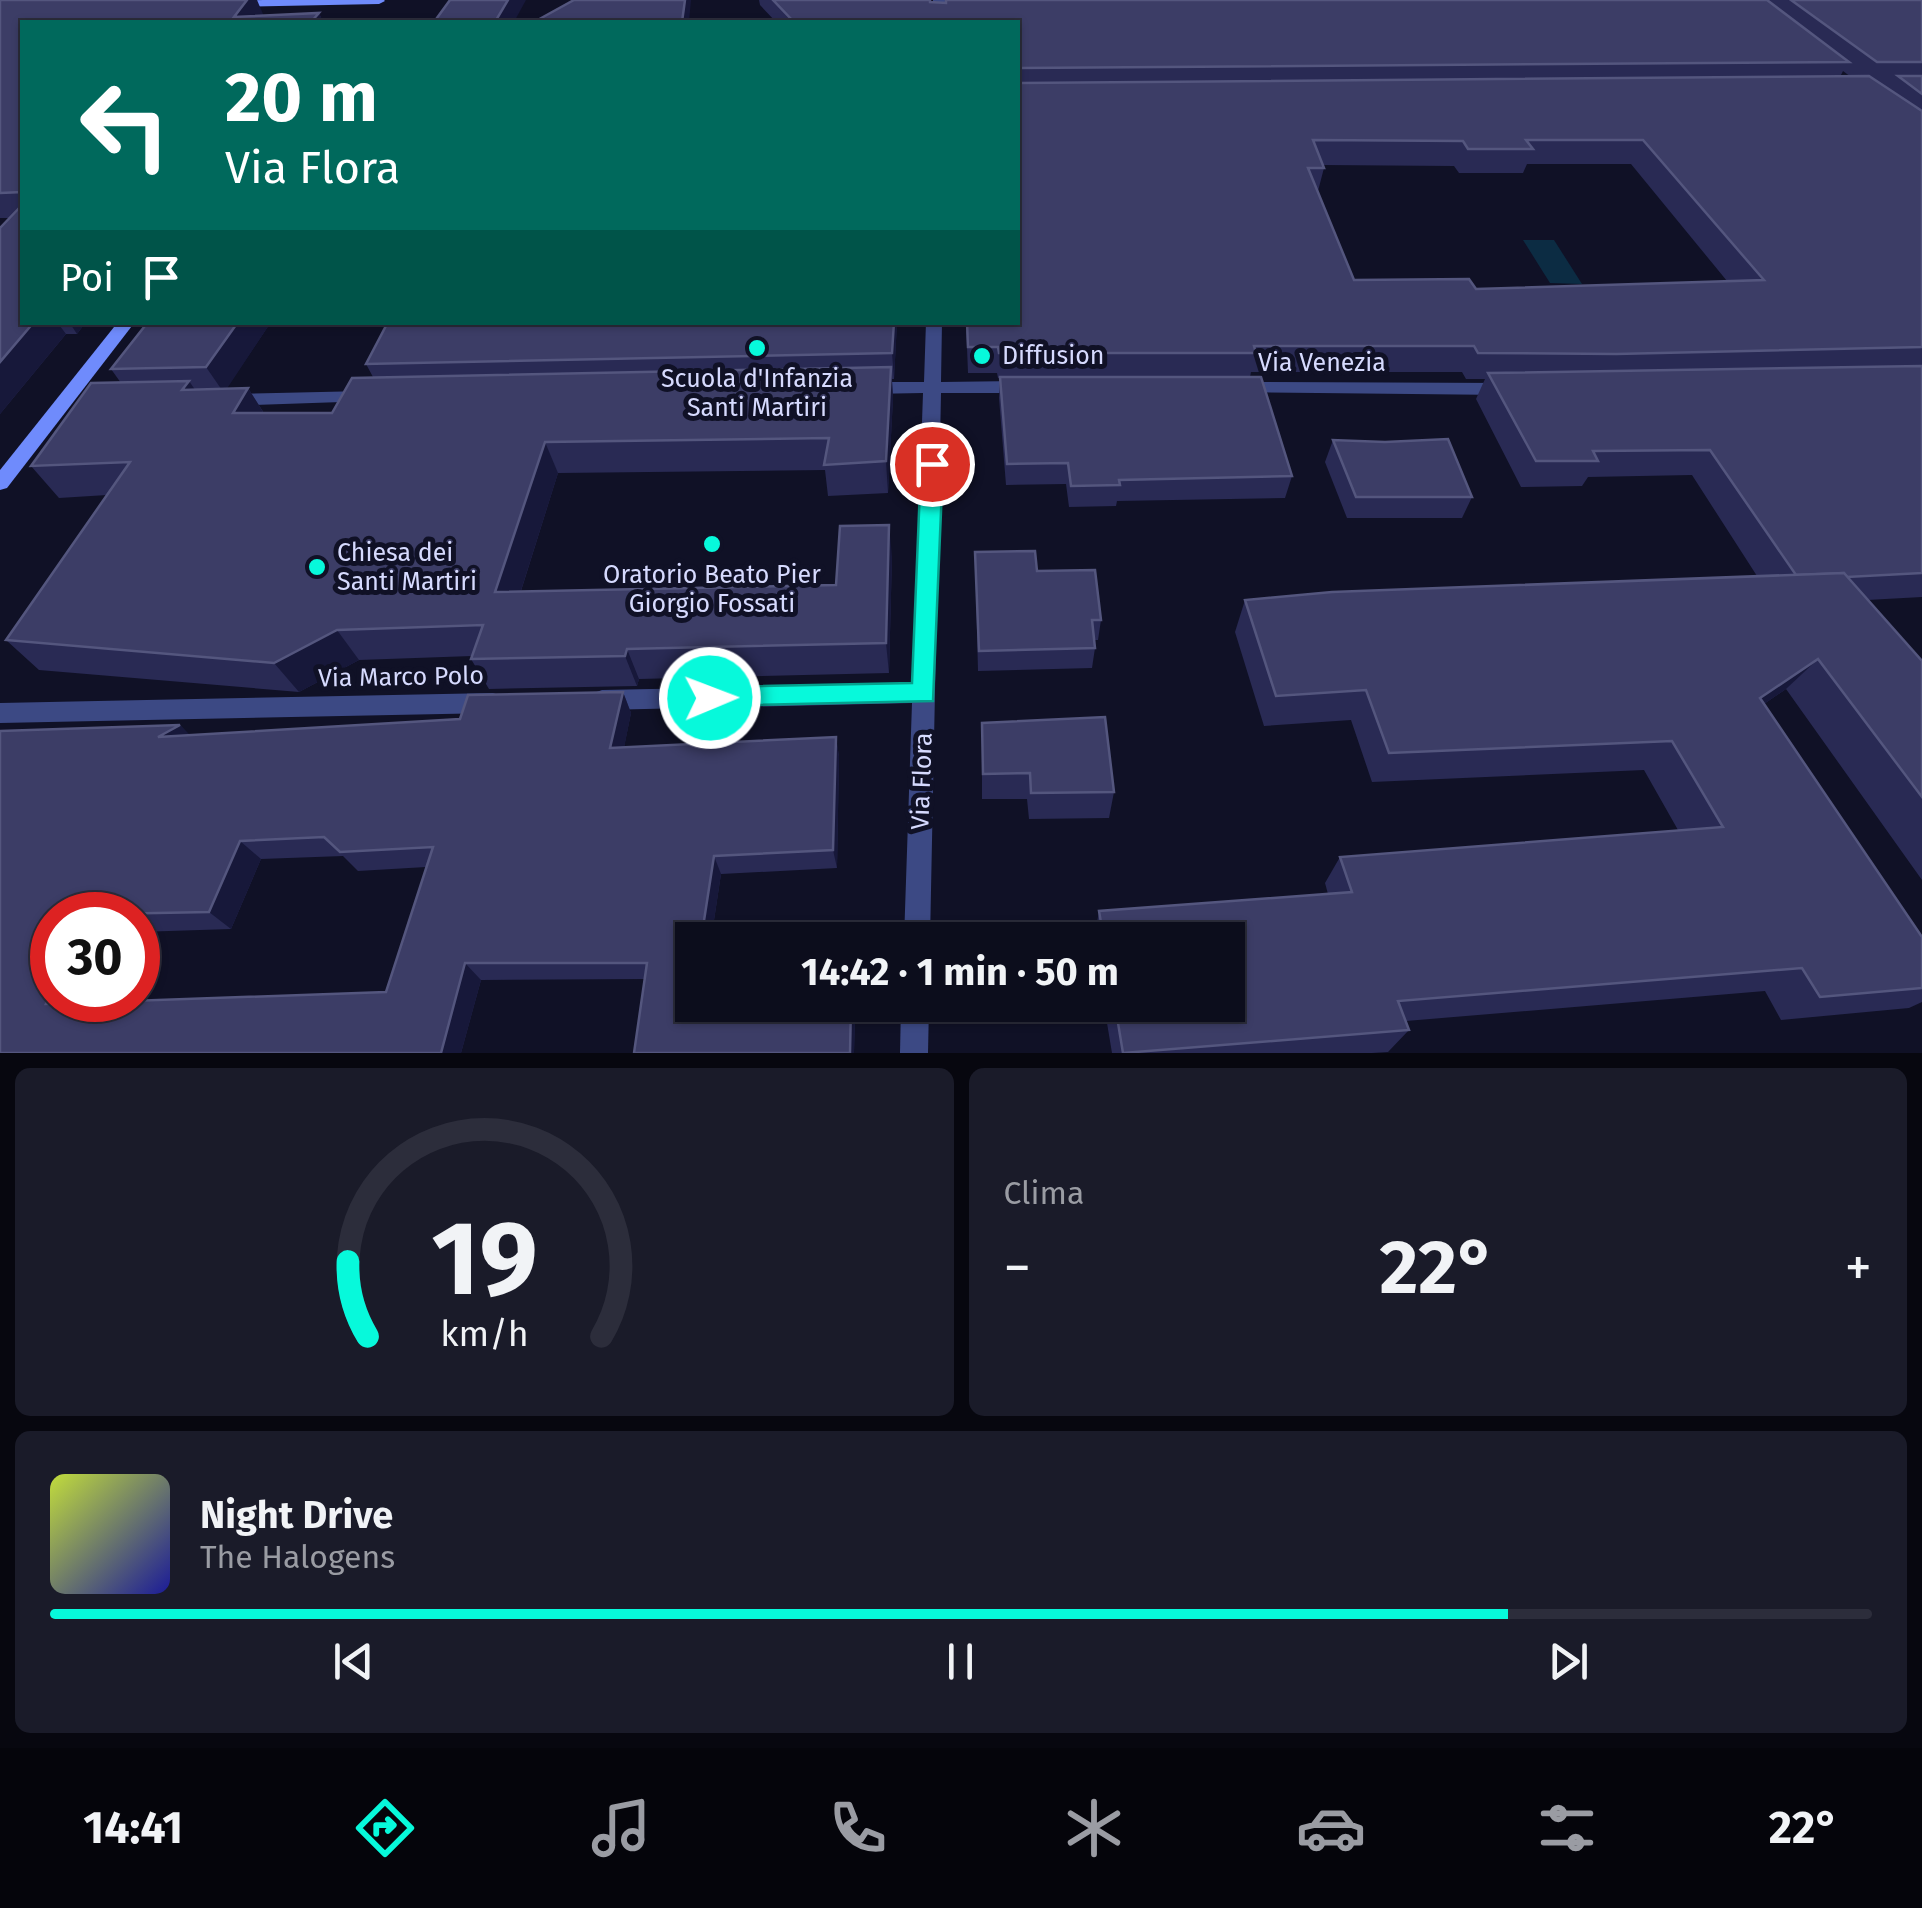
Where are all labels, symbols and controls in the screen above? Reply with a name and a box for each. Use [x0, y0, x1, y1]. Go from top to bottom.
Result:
text: 20 m [225, 56, 378, 140]
icon: left [60, 60, 190, 190]
text: Via Flora [225, 141, 400, 195]
icon: arrive [134, 250, 189, 305]
text: Poi [60, 255, 114, 301]
marker: Scuola d'Infanzia Santi Martiri [746, 337, 768, 359]
place label: Diffusion [1002, 341, 1104, 371]
marker: Diffusion [971, 345, 993, 367]
street label: Via Venezia [1258, 348, 1386, 378]
place label: Scuola d'Infanzia Santi Martiri [661, 364, 853, 423]
pin [890, 422, 975, 507]
icon: arrive [905, 437, 960, 492]
marker: Oratorio Beato Pier Giorgio Fossati [701, 533, 723, 555]
place label: Chiesa dei Santi Martiri [337, 538, 477, 597]
marker: Chiesa dei Santi Martiri [306, 556, 328, 578]
place label: Oratorio Beato Pier Giorgio Fossati [603, 560, 821, 619]
position arrow [658, 646, 762, 750]
street label: Via Marco Polo [318, 661, 484, 693]
street label: Via Flora [905, 732, 939, 830]
speed limit sign: 30 [30, 892, 160, 1022]
text: 14:42 · 1 min · 50 m [801, 949, 1119, 995]
text: Clima [1004, 1174, 1084, 1212]
text: 19 [431, 1197, 538, 1322]
text: 22° [1379, 1223, 1496, 1313]
text: − [1004, 1235, 1031, 1301]
text: + [1845, 1235, 1872, 1301]
text: km/h [440, 1313, 528, 1355]
text: Night Drive [200, 1492, 393, 1538]
text: The Halogens [200, 1538, 395, 1576]
icon: previous [326, 1634, 381, 1689]
icon: pause [933, 1634, 988, 1689]
icon: next [1541, 1634, 1596, 1689]
icon: directions [350, 1793, 420, 1863]
icon: music [586, 1793, 656, 1863]
icon: phone [823, 1793, 893, 1863]
icon: climate [1059, 1793, 1129, 1863]
icon: car [1296, 1793, 1366, 1863]
icon: filters [1532, 1793, 1602, 1863]
text: 14:41 [83, 1801, 183, 1855]
text: 22° [1769, 1801, 1839, 1855]

